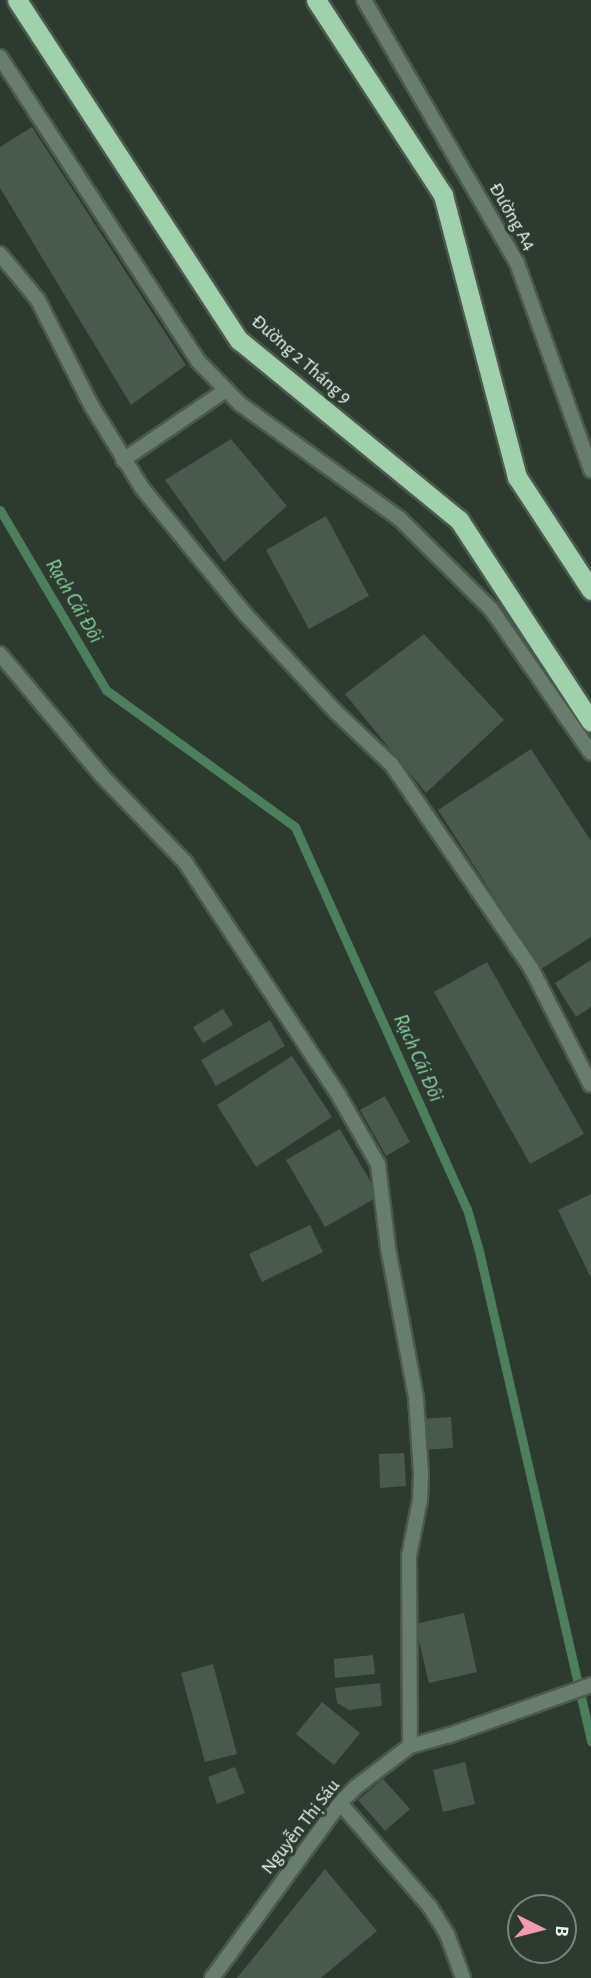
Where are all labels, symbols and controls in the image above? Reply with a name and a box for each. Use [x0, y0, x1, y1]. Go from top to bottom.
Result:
street label: Đường A4 [483, 179, 541, 255]
street label: Đường 2 Tháng 9 [246, 310, 356, 410]
water label: Rạch Cái Đôi [40, 554, 108, 648]
water label: Rạch Cái Đôi [388, 1010, 448, 1106]
street label: Nguyễn Thị Sáu [257, 1775, 345, 1879]
north arrow [507, 1894, 577, 1964]
text: B [551, 1925, 571, 1938]

